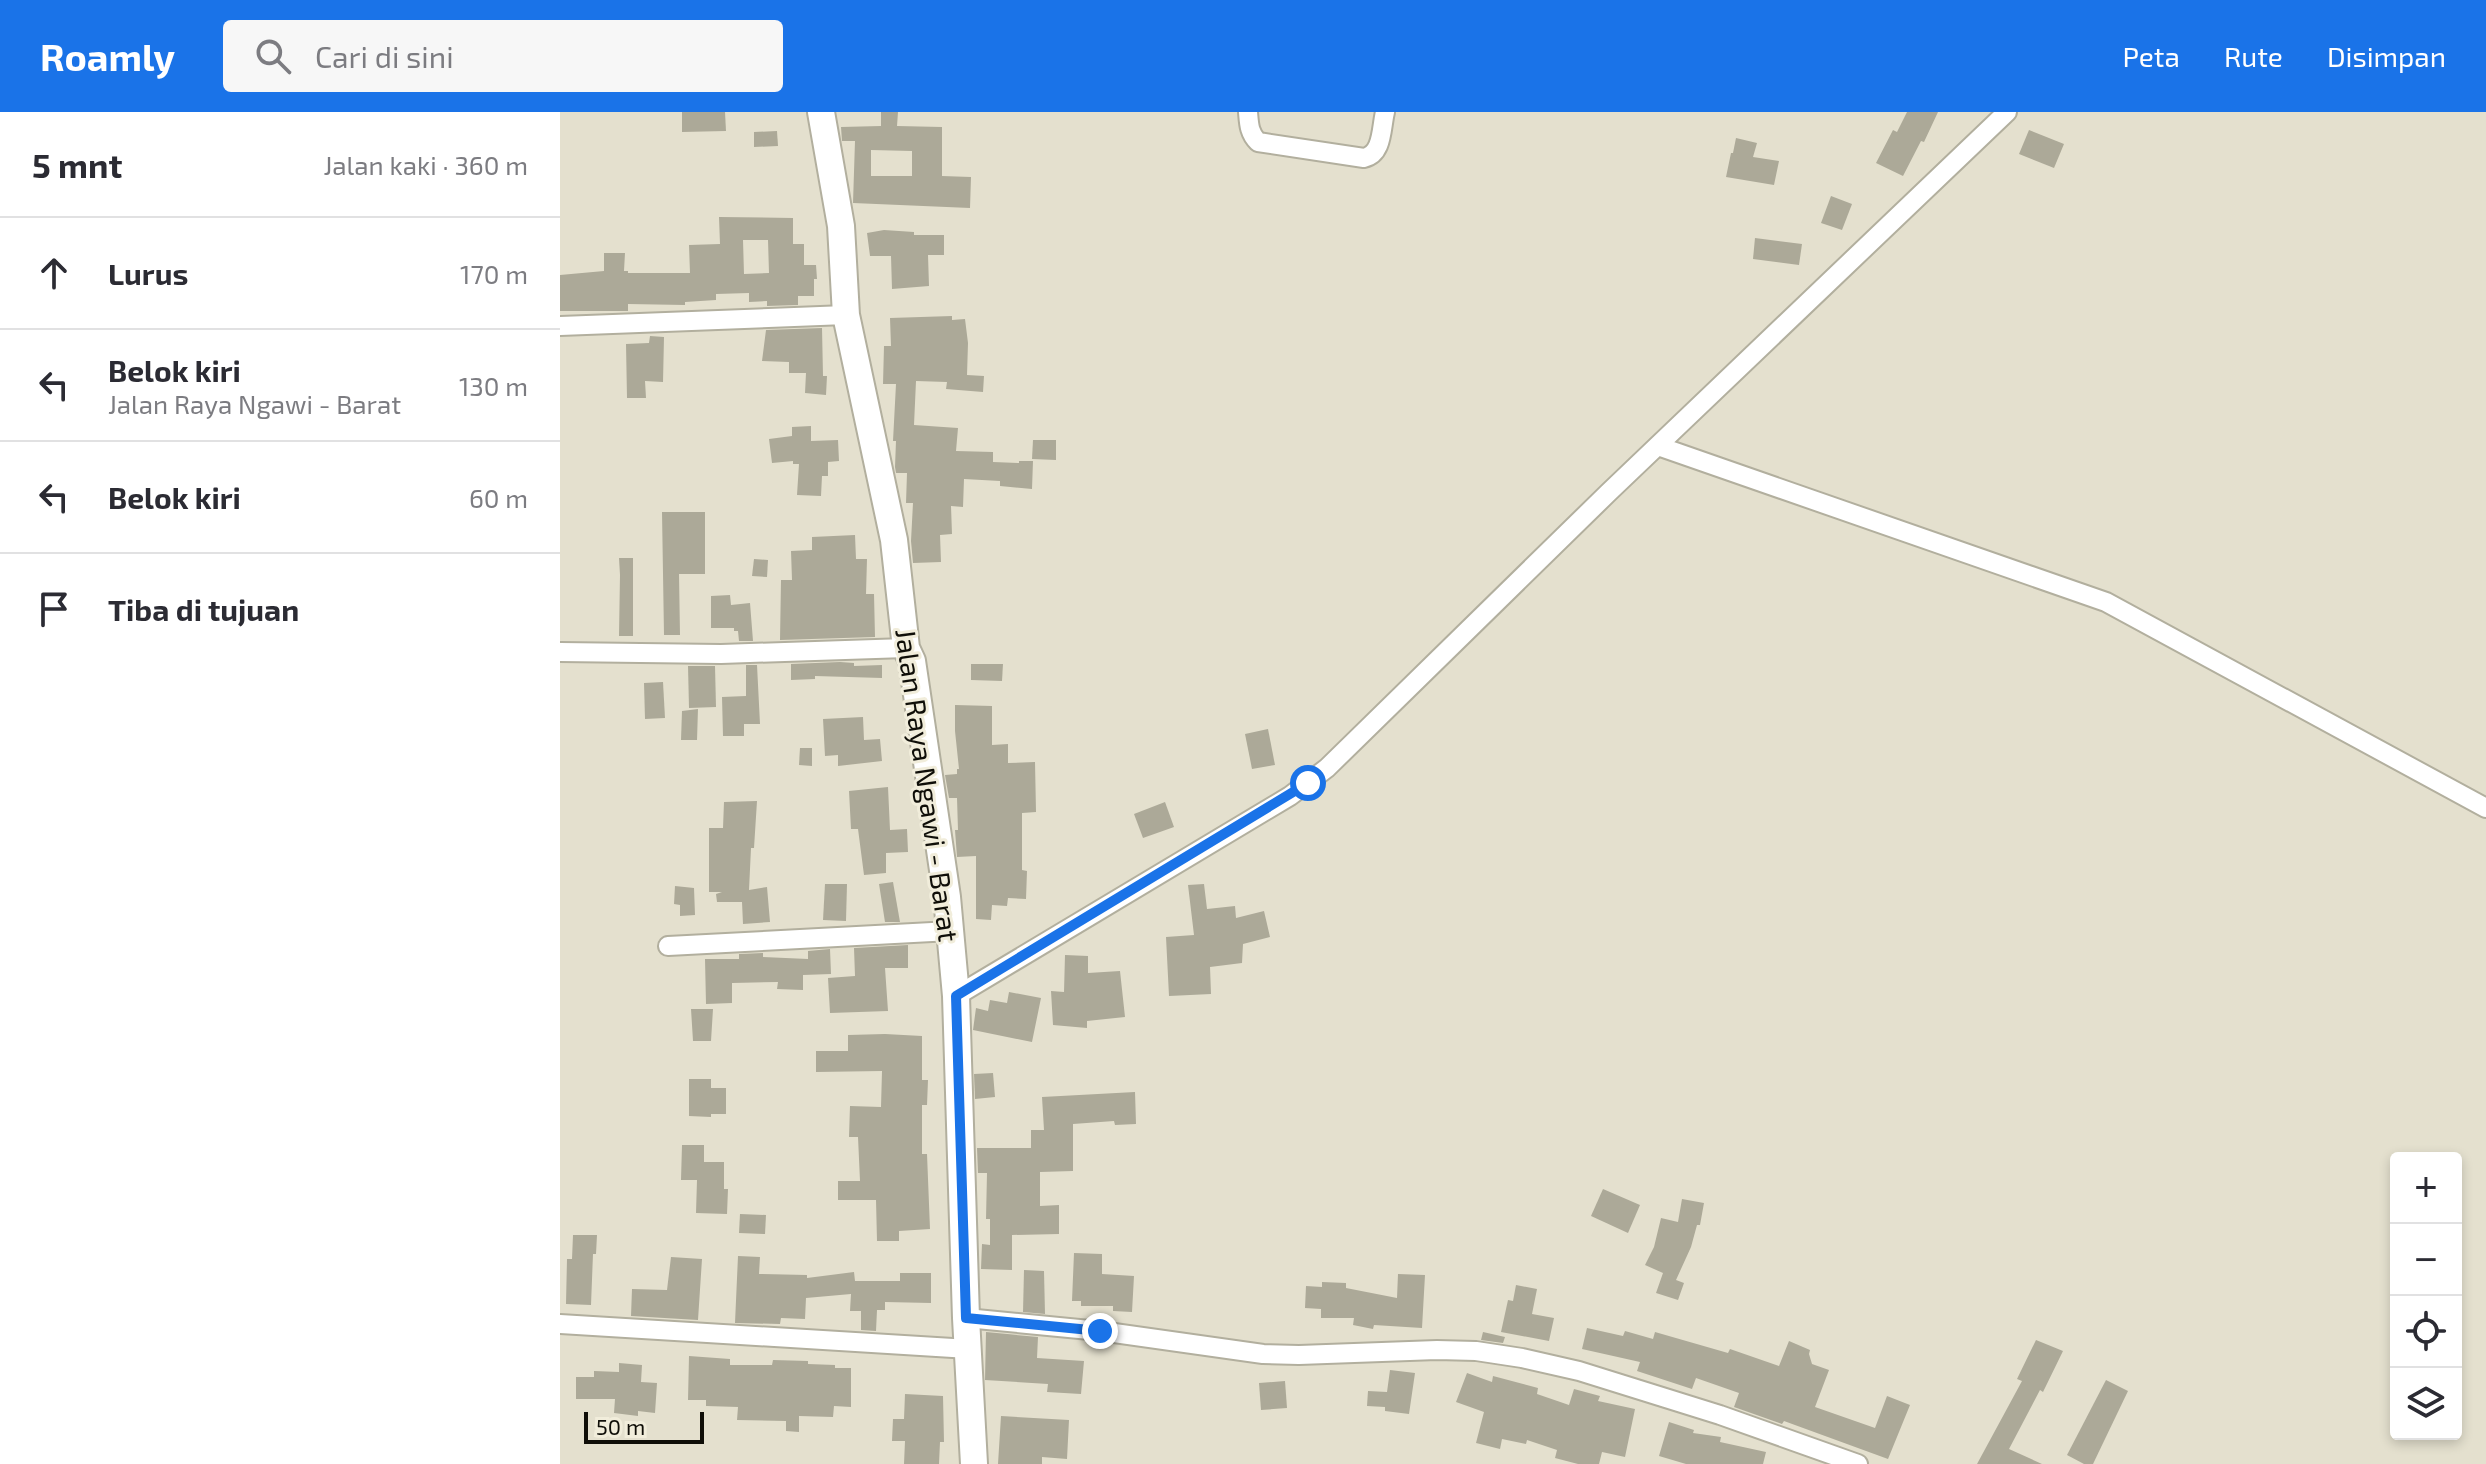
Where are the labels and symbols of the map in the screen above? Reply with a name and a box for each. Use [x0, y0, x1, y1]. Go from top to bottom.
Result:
street label: Jalan Raya Ngawi - Barat [889, 626, 967, 944]
route start [1290, 765, 1326, 801]
route end [1082, 1313, 1118, 1349]
scale bar [584, 1408, 704, 1444]

